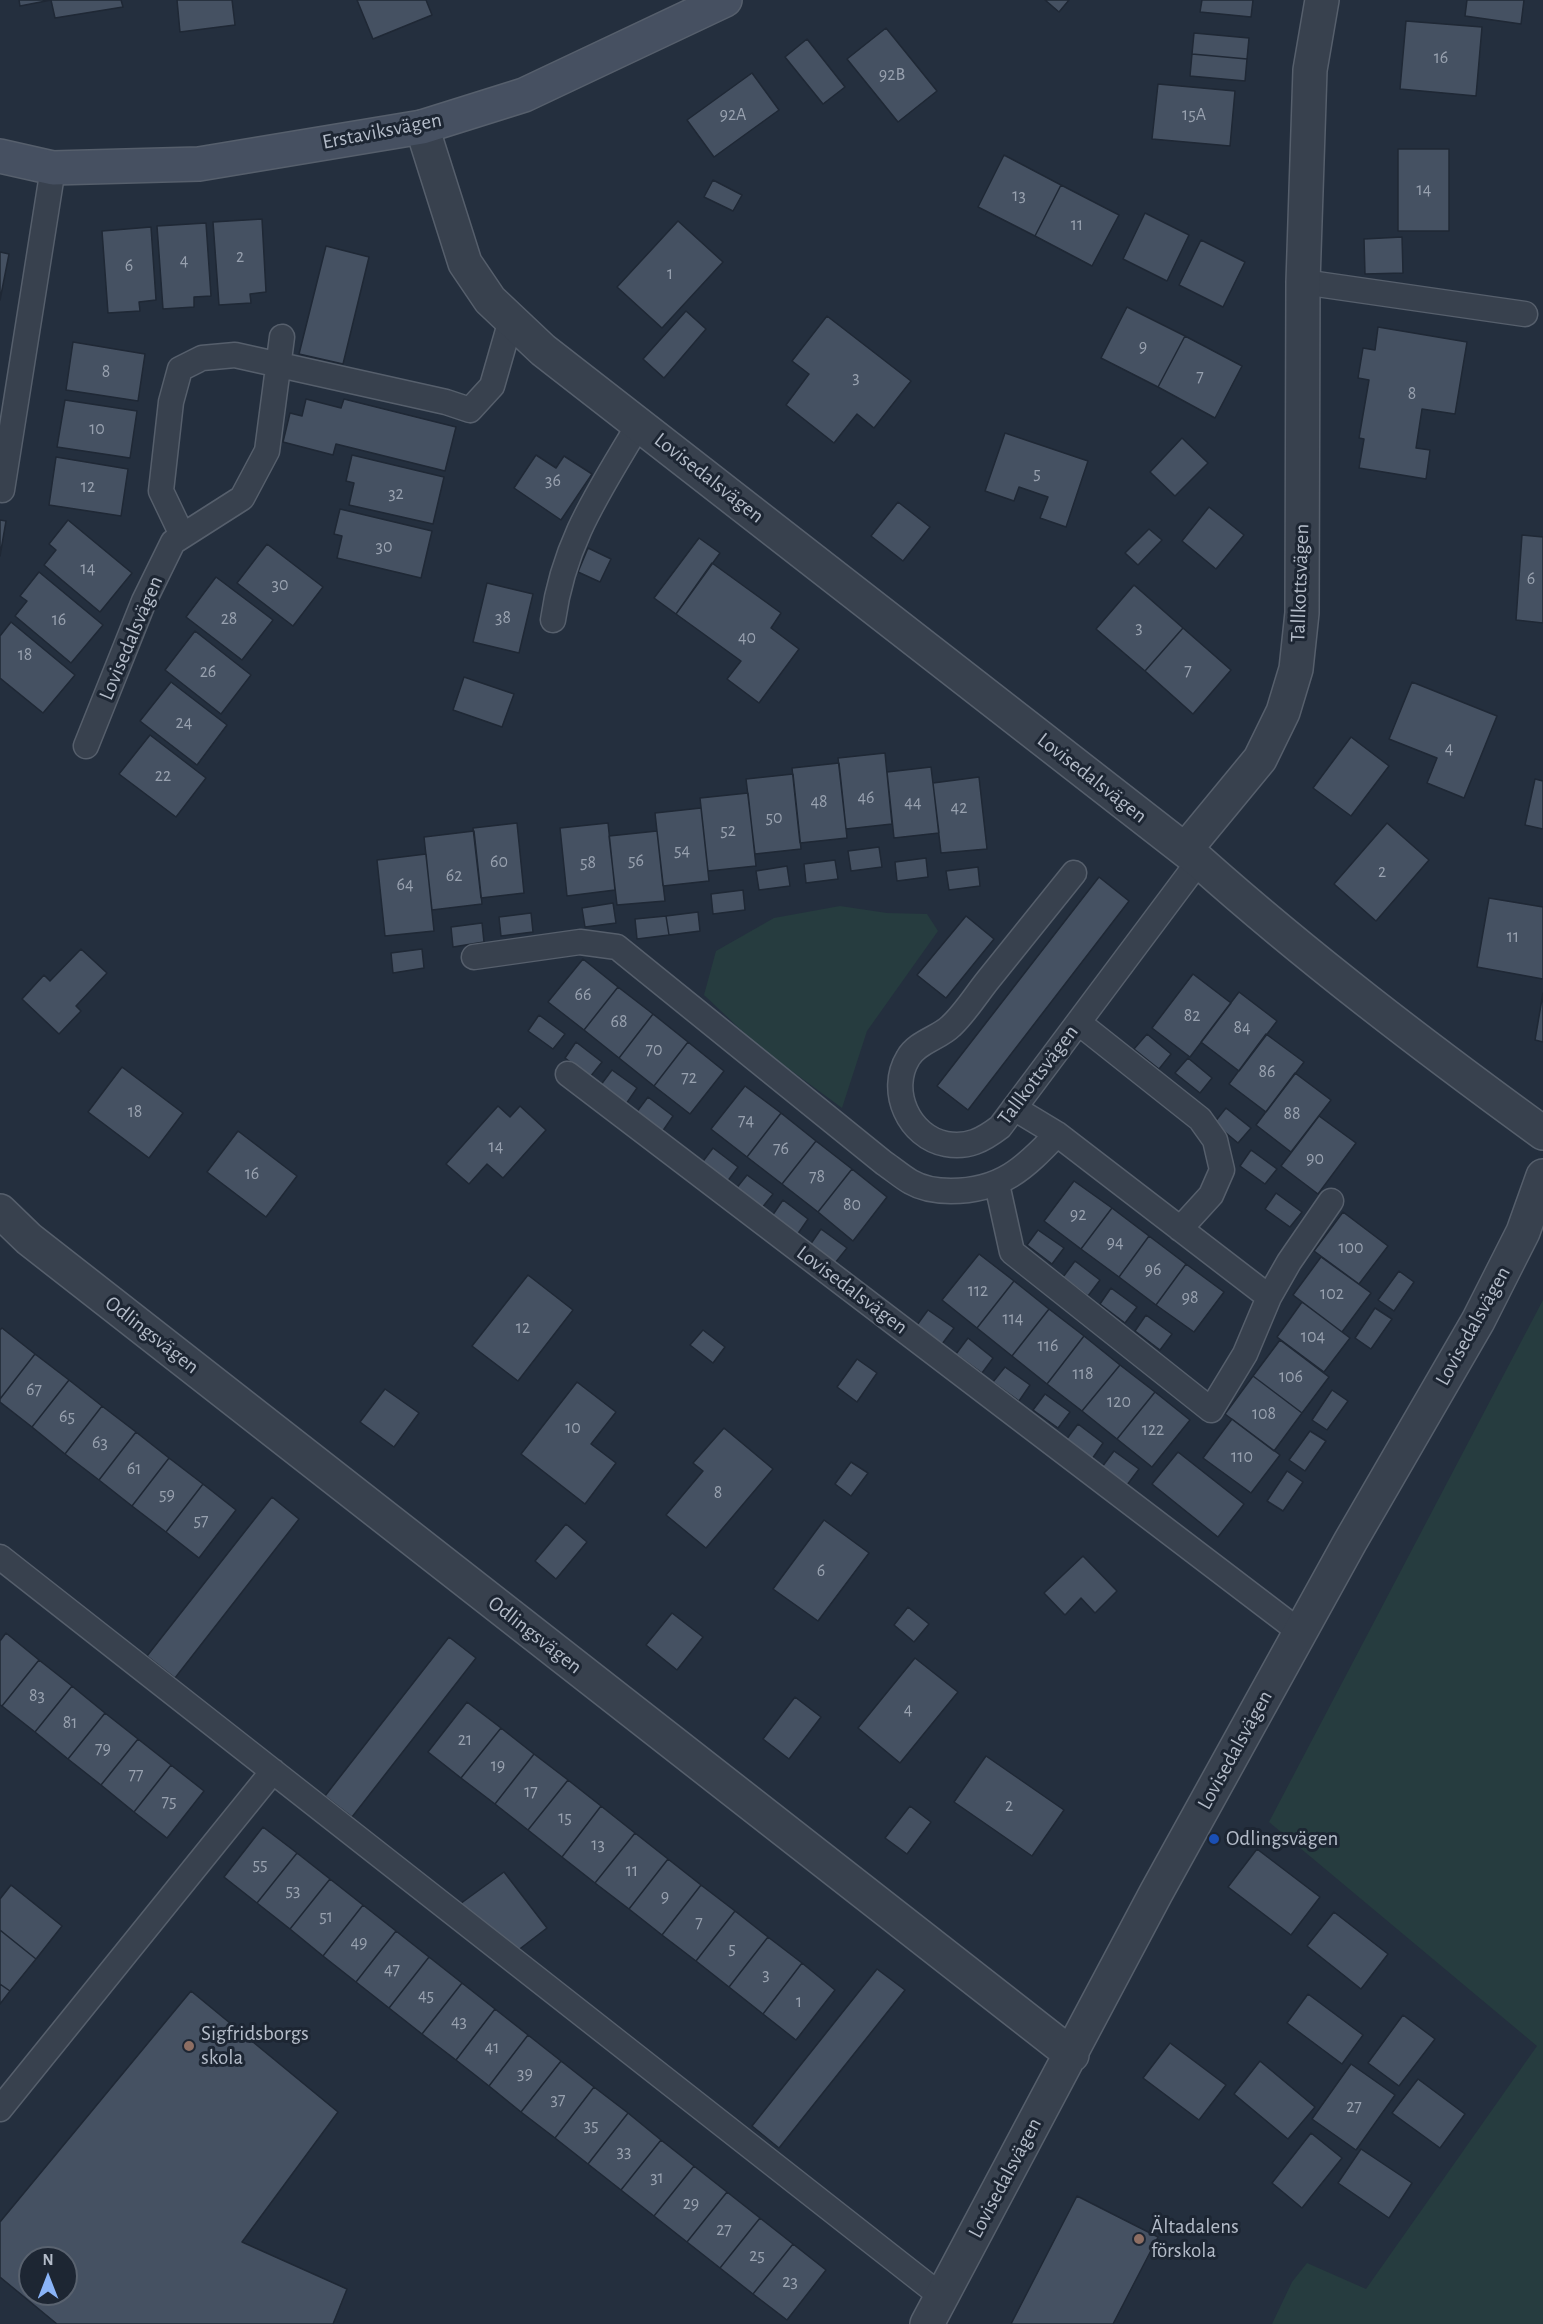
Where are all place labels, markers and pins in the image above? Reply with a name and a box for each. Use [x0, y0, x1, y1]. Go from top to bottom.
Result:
place label: Odlingsvägen [1226, 1826, 1338, 1852]
marker: Odlingsvägen [1207, 1832, 1221, 1846]
place label: Sigfridsborgs skola [201, 2021, 309, 2071]
marker: Sigfridsborgs skola [182, 2039, 196, 2053]
place label: Ältadalens förskola [1151, 2214, 1239, 2264]
marker: Ältadalens förskola [1132, 2232, 1146, 2246]

